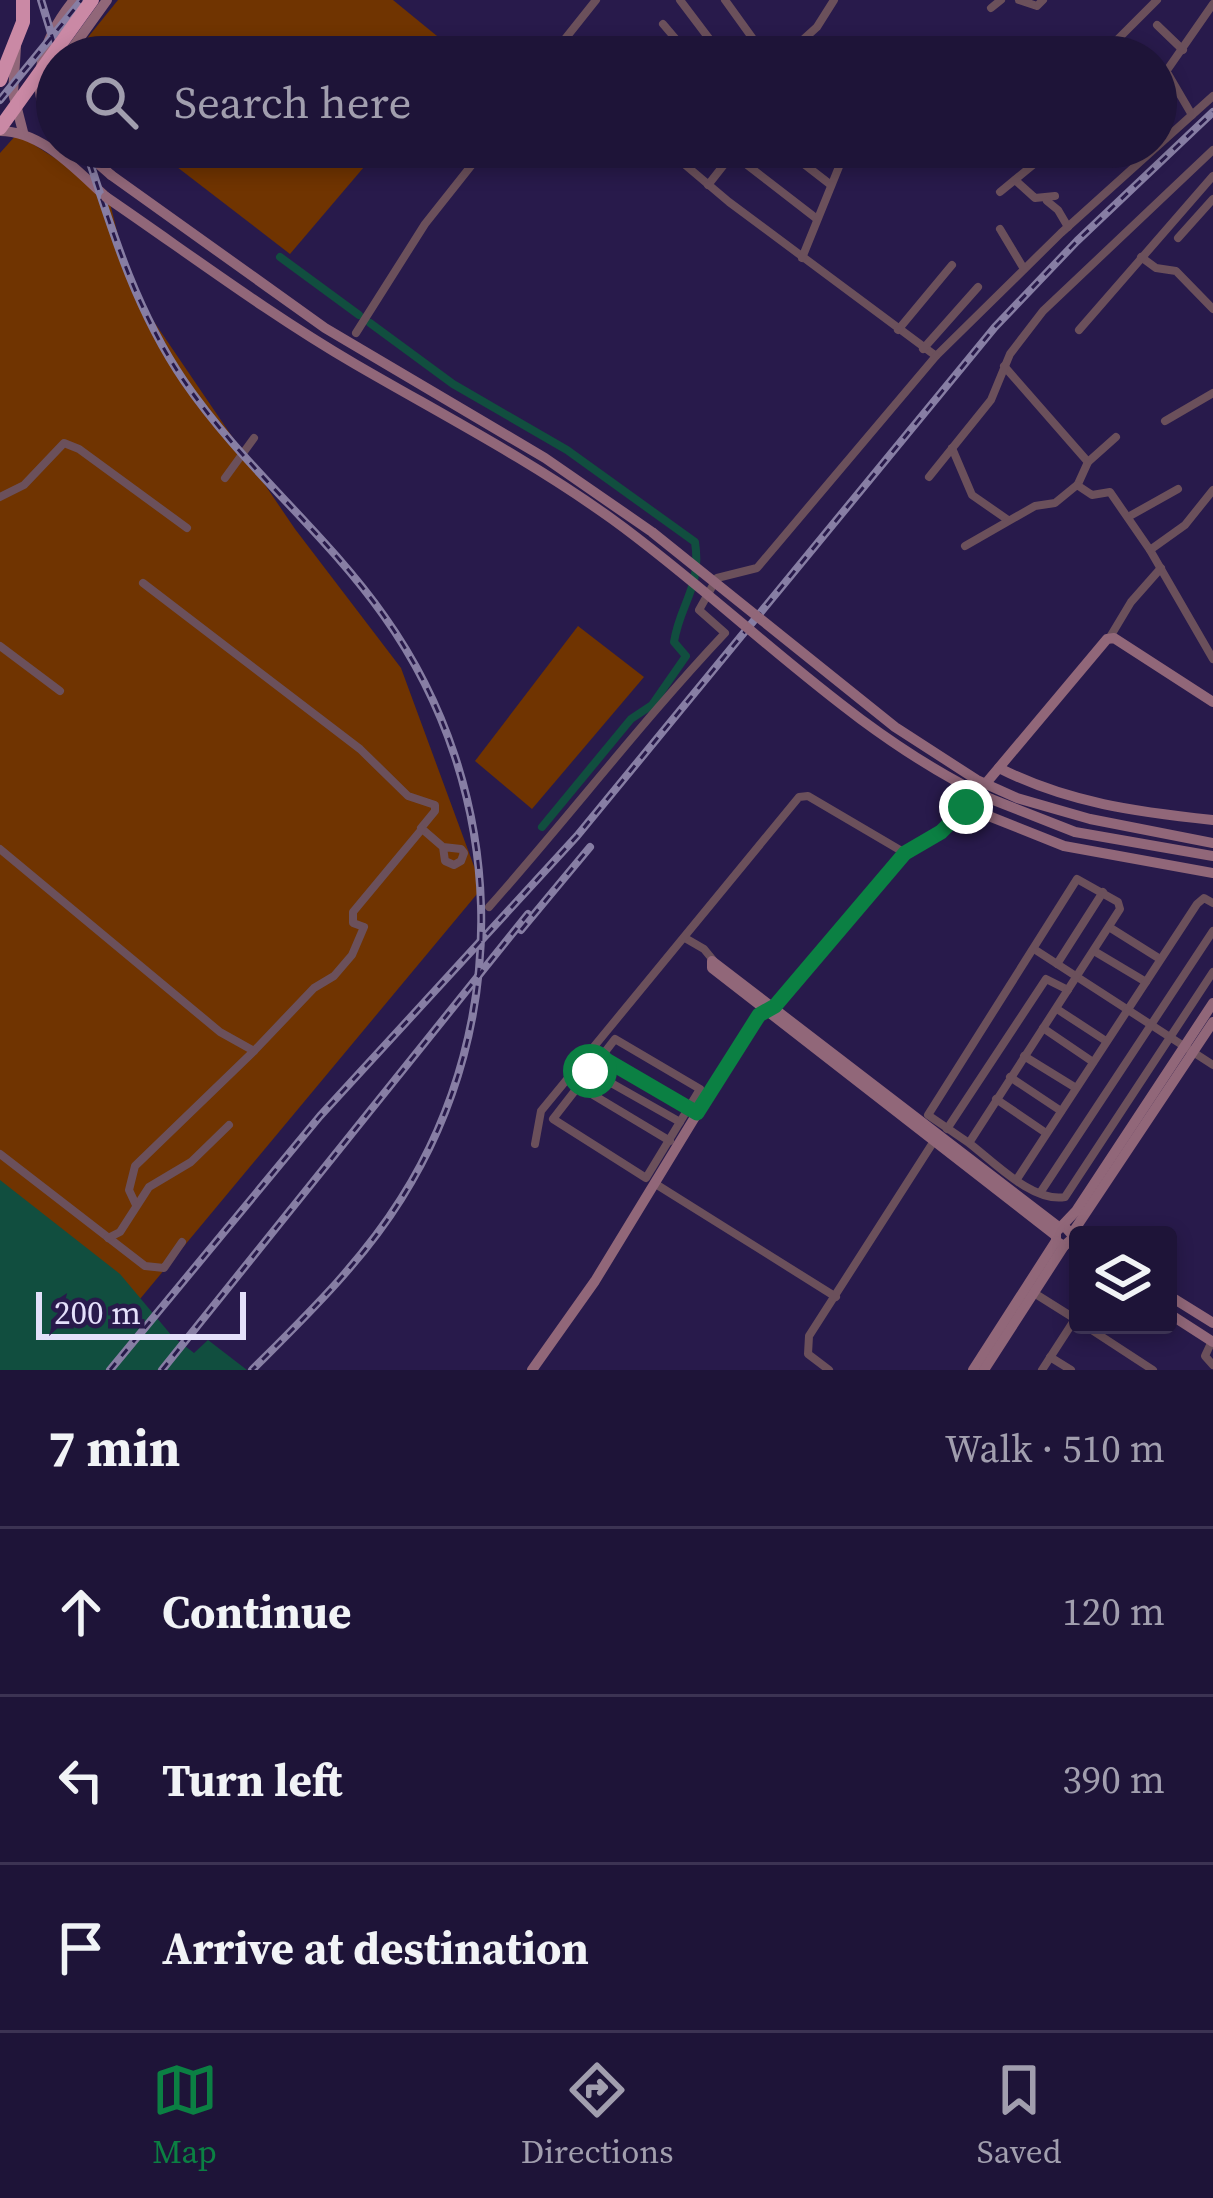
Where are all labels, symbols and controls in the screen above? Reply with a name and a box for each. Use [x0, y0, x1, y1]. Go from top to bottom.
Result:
search box [36, 36, 1177, 168]
icon: search [78, 69, 144, 135]
text: Search here [174, 71, 411, 133]
route end [939, 780, 993, 834]
route start [563, 1044, 617, 1098]
map controls [1069, 1226, 1177, 1334]
button: layers [1069, 1226, 1177, 1334]
scale bar [36, 1286, 246, 1339]
text: 200 m [54, 1290, 141, 1335]
text: 7 min [48, 1413, 180, 1483]
text: Walk · 510 m [945, 1422, 1165, 1475]
icon: ahead [48, 1579, 114, 1645]
text: Continue [162, 1581, 351, 1643]
text: 120 m [1062, 1585, 1165, 1638]
icon: left [48, 1747, 114, 1813]
text: Turn left [162, 1749, 342, 1811]
text: 390 m [1062, 1753, 1165, 1806]
icon: arrive [48, 1915, 114, 1981]
text: Arrive at destination [162, 1917, 589, 1979]
tab: Map [152, 2057, 218, 2174]
tab: Directions [521, 2057, 674, 2174]
tab: Saved [977, 2057, 1061, 2174]

